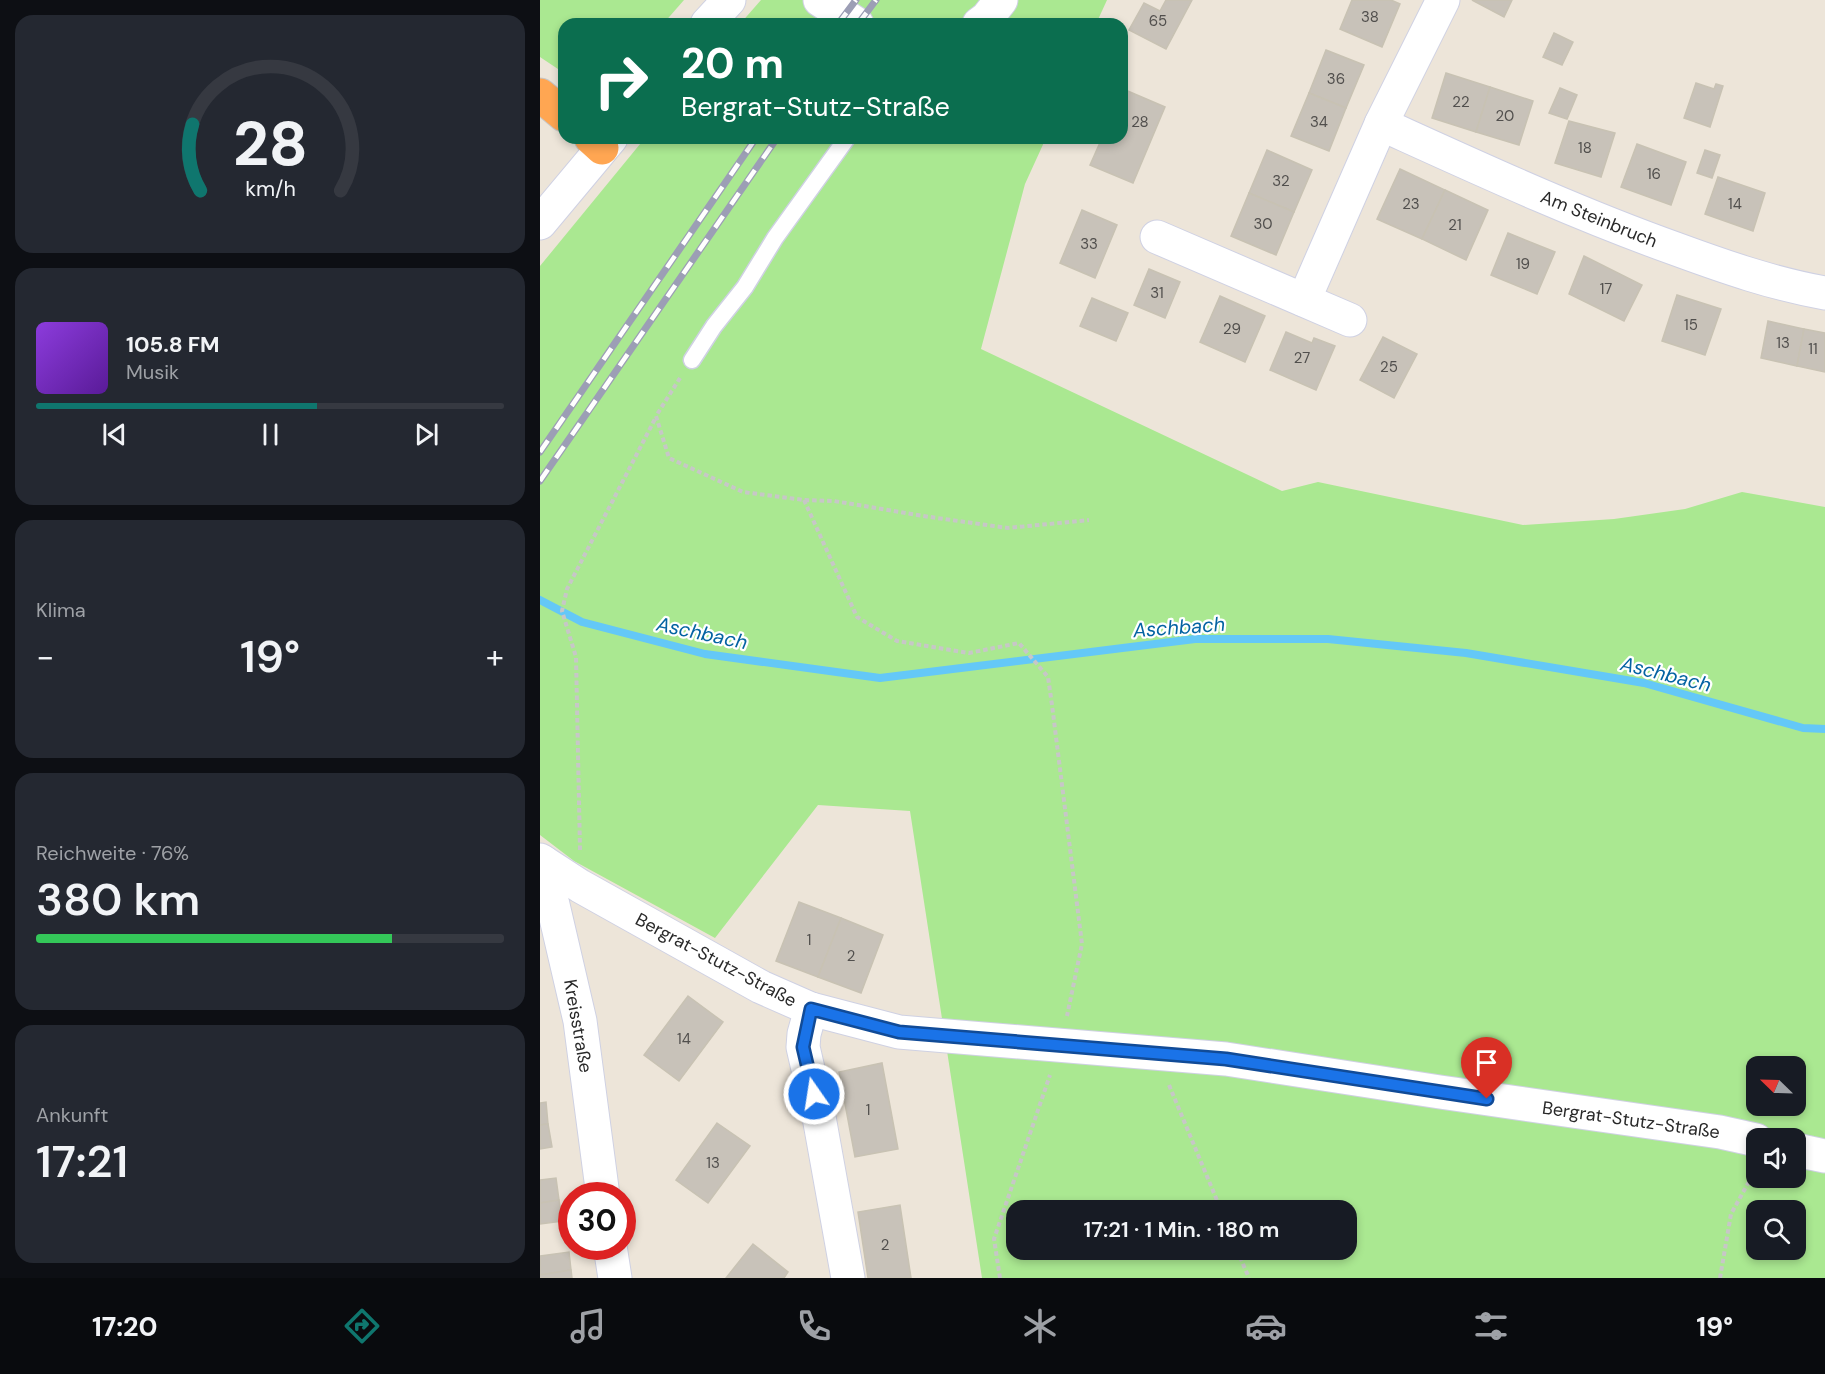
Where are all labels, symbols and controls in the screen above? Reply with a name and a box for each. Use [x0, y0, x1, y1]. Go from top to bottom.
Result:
house number: 38 [1361, 7, 1379, 27]
house number: 65 [1149, 11, 1167, 31]
text: 20 m [681, 36, 784, 91]
icon: right [582, 42, 660, 120]
house number: 36 [1327, 69, 1345, 89]
text: Bergrat-Stutz-Straße [681, 89, 950, 124]
house number: 22 [1452, 92, 1470, 112]
text: 28 [232, 103, 308, 184]
house number: 20 [1496, 106, 1514, 126]
house number: 28 [1131, 112, 1149, 132]
house number: 34 [1310, 112, 1328, 132]
house number: 18 [1578, 138, 1592, 158]
house number: 16 [1647, 164, 1661, 184]
house number: 32 [1272, 171, 1290, 191]
text: km/h [245, 175, 295, 203]
street label: Am Steinbruch [1537, 185, 1661, 253]
house number: 23 [1402, 194, 1420, 214]
house number: 14 [1728, 194, 1742, 214]
house number: 30 [1253, 214, 1273, 234]
house number: 21 [1448, 215, 1462, 235]
house number: 33 [1080, 234, 1098, 254]
house number: 19 [1516, 254, 1530, 274]
house number: 17 [1600, 279, 1612, 299]
house number: 31 [1150, 283, 1164, 303]
house number: 15 [1684, 315, 1698, 335]
house number: 29 [1223, 319, 1241, 339]
text: 105.8 FM [126, 330, 220, 359]
house number: 13 [1776, 333, 1790, 353]
house number: 11 [1808, 339, 1818, 359]
house number: 27 [1294, 348, 1310, 368]
house number: 25 [1380, 357, 1398, 377]
text: Musik [126, 359, 179, 385]
icon: previous [98, 418, 131, 451]
icon: pause [254, 418, 287, 451]
icon: next [410, 418, 443, 451]
text: Klima [36, 597, 86, 623]
water label: Aschbach [653, 610, 750, 655]
water label: Aschbach [1131, 611, 1226, 643]
text: 19° [240, 627, 300, 686]
text: − [36, 635, 54, 678]
text: + [486, 635, 504, 678]
water label: Aschbach [1617, 650, 1714, 698]
text: Reichweite · 76% [36, 840, 189, 866]
text: 380 km [36, 870, 200, 929]
street label: Bergrat-Stutz-Straße [631, 907, 801, 1013]
house number: 1 [807, 930, 811, 950]
house number: 2 [847, 946, 855, 966]
street label: Kreisstraße [558, 977, 598, 1075]
house number: 14 [677, 1029, 691, 1049]
pin [1461, 1037, 1512, 1099]
icon: arrive [1470, 1046, 1503, 1079]
north arrow [1746, 1056, 1806, 1116]
map controls [1746, 1056, 1806, 1260]
position arrow [782, 1062, 846, 1126]
street label: Bergrat-Stutz-Straße [1541, 1096, 1721, 1144]
house number: 1 [866, 1100, 870, 1120]
text: Ankunft [36, 1102, 108, 1128]
button: sound [1746, 1128, 1806, 1188]
text: 17:21 [36, 1132, 128, 1191]
house number: 13 [706, 1153, 720, 1173]
speed limit sign: 30 [558, 1182, 636, 1260]
button: search [1746, 1200, 1806, 1260]
text: 17:21 · 1 Min. · 180 m [1084, 1215, 1279, 1244]
house number: 2 [881, 1235, 889, 1255]
icon: directions [341, 1305, 383, 1347]
icon: music [567, 1305, 609, 1347]
icon: phone [793, 1305, 835, 1347]
icon: climate [1019, 1305, 1061, 1347]
icon: car [1245, 1305, 1287, 1347]
icon: filters [1470, 1305, 1512, 1347]
text: 17:20 [92, 1309, 158, 1344]
text: 19° [1696, 1309, 1733, 1344]

